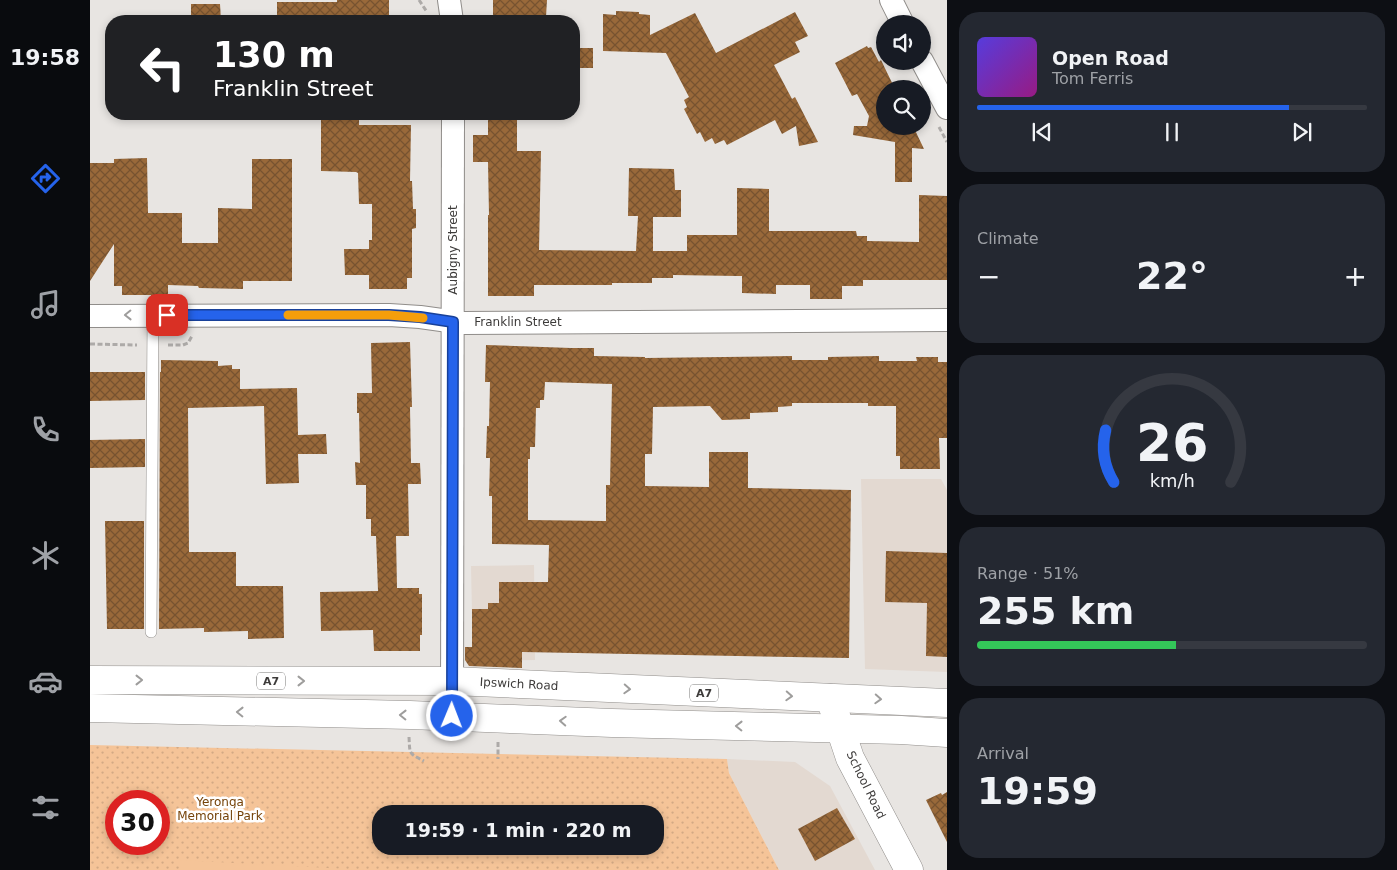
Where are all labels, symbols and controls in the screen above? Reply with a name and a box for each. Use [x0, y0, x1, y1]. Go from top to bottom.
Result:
map controls [876, 15, 931, 135]
button: sound [876, 15, 931, 70]
icon: left [130, 35, 195, 100]
text: 130 m [213, 35, 335, 75]
text: 19:58 [10, 45, 80, 70]
text: Open Road [1052, 47, 1169, 69]
text: Tom Ferris [1052, 69, 1133, 88]
text: Franklin Street [213, 76, 373, 101]
button: search [876, 80, 931, 135]
icon: previous [1028, 118, 1056, 146]
icon: pause [1158, 118, 1186, 146]
icon: next [1288, 118, 1316, 146]
icon: directions [28, 161, 63, 196]
street label: Aubigny Street [446, 205, 460, 295]
text: Climate [977, 229, 1039, 248]
text: 22° [1136, 254, 1208, 298]
text: − [977, 260, 1000, 293]
text: + [1344, 260, 1367, 293]
icon: music [28, 287, 63, 322]
pin [146, 294, 188, 336]
icon: arrive [153, 301, 181, 329]
one-way arrow [124, 310, 132, 320]
street label: Franklin Street [474, 315, 562, 329]
icon: phone [28, 412, 63, 447]
text: 26 [1136, 413, 1208, 473]
text: km/h [1149, 470, 1195, 491]
icon: climate [28, 538, 63, 573]
text: Range · 51% [977, 564, 1079, 583]
text: 255 km [977, 589, 1134, 633]
icon: car [28, 664, 63, 699]
road number: A7 [257, 672, 285, 689]
one-way arrow [135, 675, 143, 685]
street label: Ipswich Road [479, 675, 559, 693]
one-way arrow [298, 676, 305, 686]
one-way arrow [624, 684, 631, 694]
road number: A7 [690, 684, 718, 701]
position arrow [425, 689, 477, 741]
one-way arrow [785, 691, 793, 702]
one-way arrow [874, 694, 882, 705]
one-way arrow [236, 706, 244, 717]
one-way arrow [399, 710, 406, 720]
one-way arrow [559, 716, 567, 727]
one-way arrow [735, 721, 742, 731]
text: Arrival [977, 744, 1029, 763]
street label: School Road [844, 749, 888, 821]
text: 19:59 [977, 769, 1098, 813]
icon: filters [28, 790, 63, 825]
speed limit sign: 30 [105, 790, 170, 855]
park label: Yeronga Memorial Park [177, 795, 263, 823]
text: 19:59 · 1 min · 220 m [404, 819, 632, 841]

